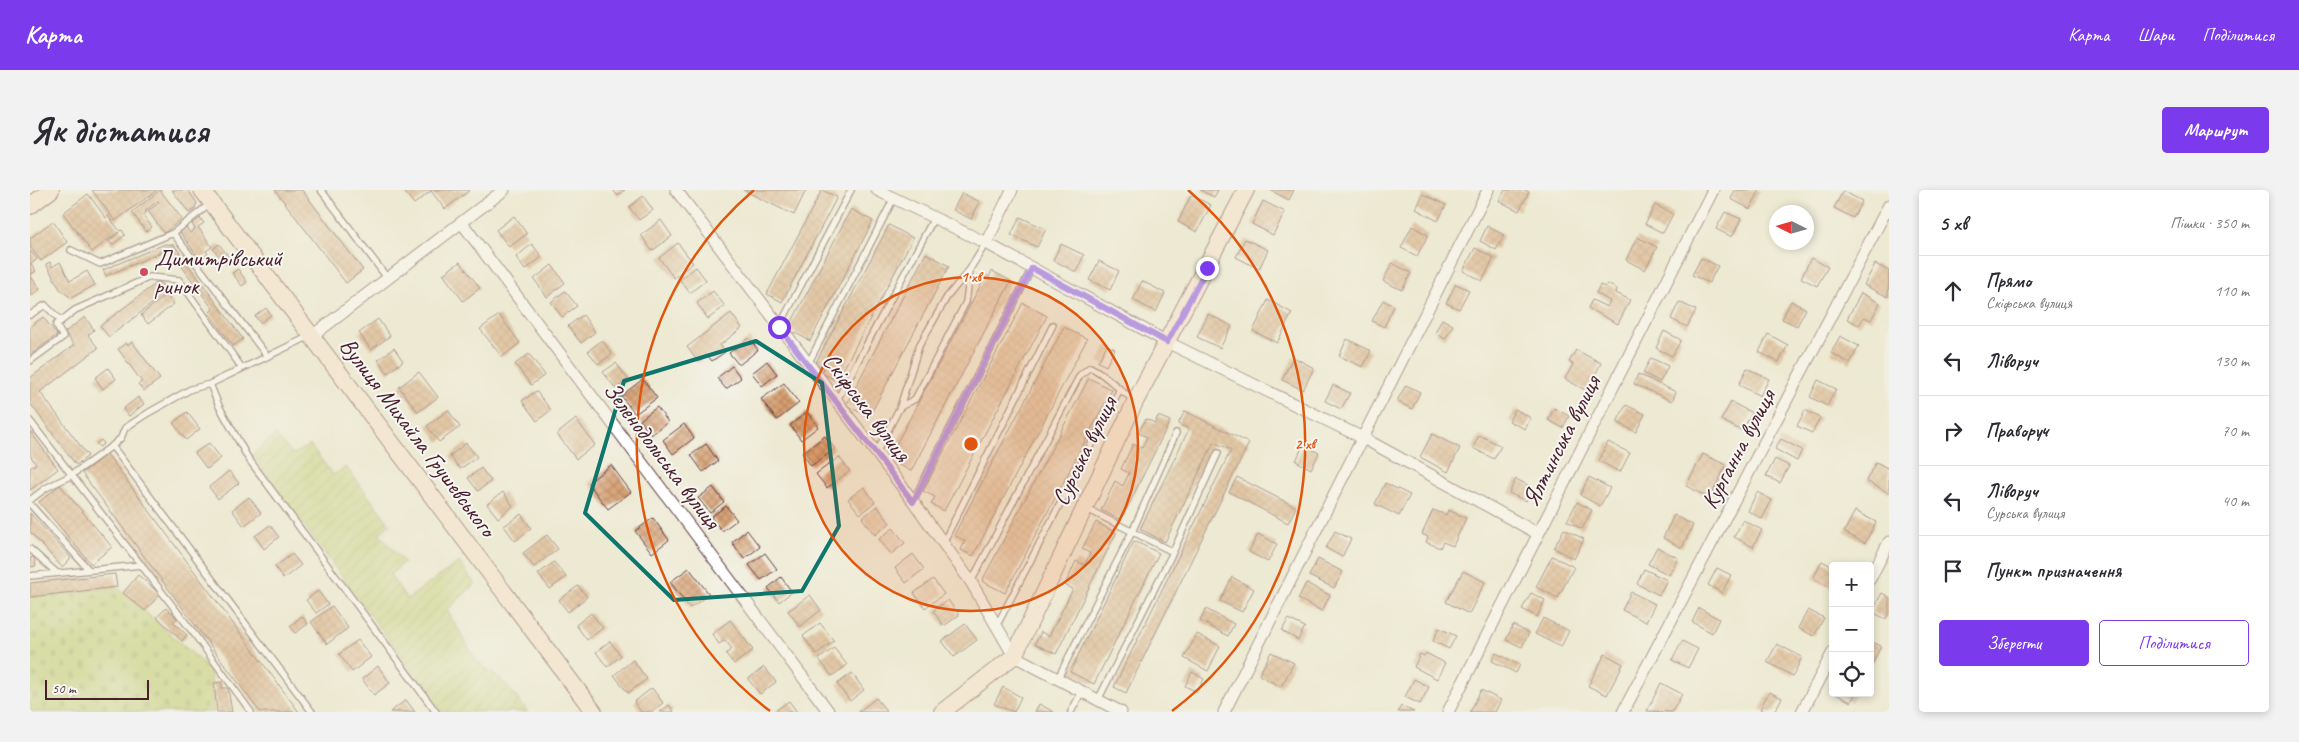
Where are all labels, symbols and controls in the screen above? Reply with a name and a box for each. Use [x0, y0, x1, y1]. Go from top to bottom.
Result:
text: Карта [25, 20, 82, 50]
text: Карта [2068, 24, 2109, 46]
text: Шари [2137, 24, 2174, 46]
text: Поділитися [2202, 24, 2274, 46]
button: Маршрут [2162, 107, 2269, 153]
text: Як дістатися [30, 108, 208, 153]
north arrow [1769, 205, 1814, 250]
text: 5 хв [1939, 210, 1967, 236]
text: Пішки · 350 m [2170, 213, 2249, 233]
place label: Димитрівський ринок [154, 243, 284, 301]
route end [1196, 257, 1219, 280]
marker: Димитрівський ринок [138, 266, 150, 278]
text: 1 хв [961, 268, 984, 287]
text: Прямо [1986, 269, 2031, 293]
icon: ahead [1939, 277, 1967, 305]
text: 110 m [2215, 281, 2249, 301]
text: Скіфська вулиця [1986, 293, 2072, 313]
route start [768, 316, 791, 339]
street label: Вулиця Михайла Грушевського [333, 331, 504, 545]
street label: Скіфська вулиця [816, 346, 919, 469]
icon: left [1939, 347, 1967, 375]
text: Ліворуч [1986, 349, 2038, 373]
text: 130 m [2215, 351, 2249, 371]
street label: Ялтинська вулиця [1515, 369, 1607, 511]
street label: Зеленодольська вулиця [597, 376, 728, 536]
street label: Курганна вулиця [1694, 383, 1783, 514]
street label: Сурська вулиця [1045, 390, 1124, 510]
icon: right [1939, 417, 1967, 445]
text: Праворуч [1986, 419, 2048, 443]
text: 70 m [2222, 421, 2249, 441]
centre of rings [962, 435, 980, 453]
text: 2 хв [1295, 435, 1318, 454]
text: Ліворуч [1986, 479, 2038, 503]
icon: left [1939, 487, 1967, 515]
text: 40 m [2222, 491, 2249, 511]
text: Сурська вулиця [1986, 503, 2064, 523]
icon: arrive [1939, 557, 1967, 585]
text: Пункт призначення [1986, 559, 2121, 583]
map controls [1829, 562, 1874, 697]
button: + [1829, 562, 1874, 607]
button: − [1829, 607, 1874, 652]
button: Зберегти [1939, 620, 2089, 666]
button: Поділитися [2099, 620, 2249, 666]
button: locate [1829, 652, 1874, 697]
scale bar [45, 677, 149, 700]
text: 50 m [52, 680, 76, 697]

